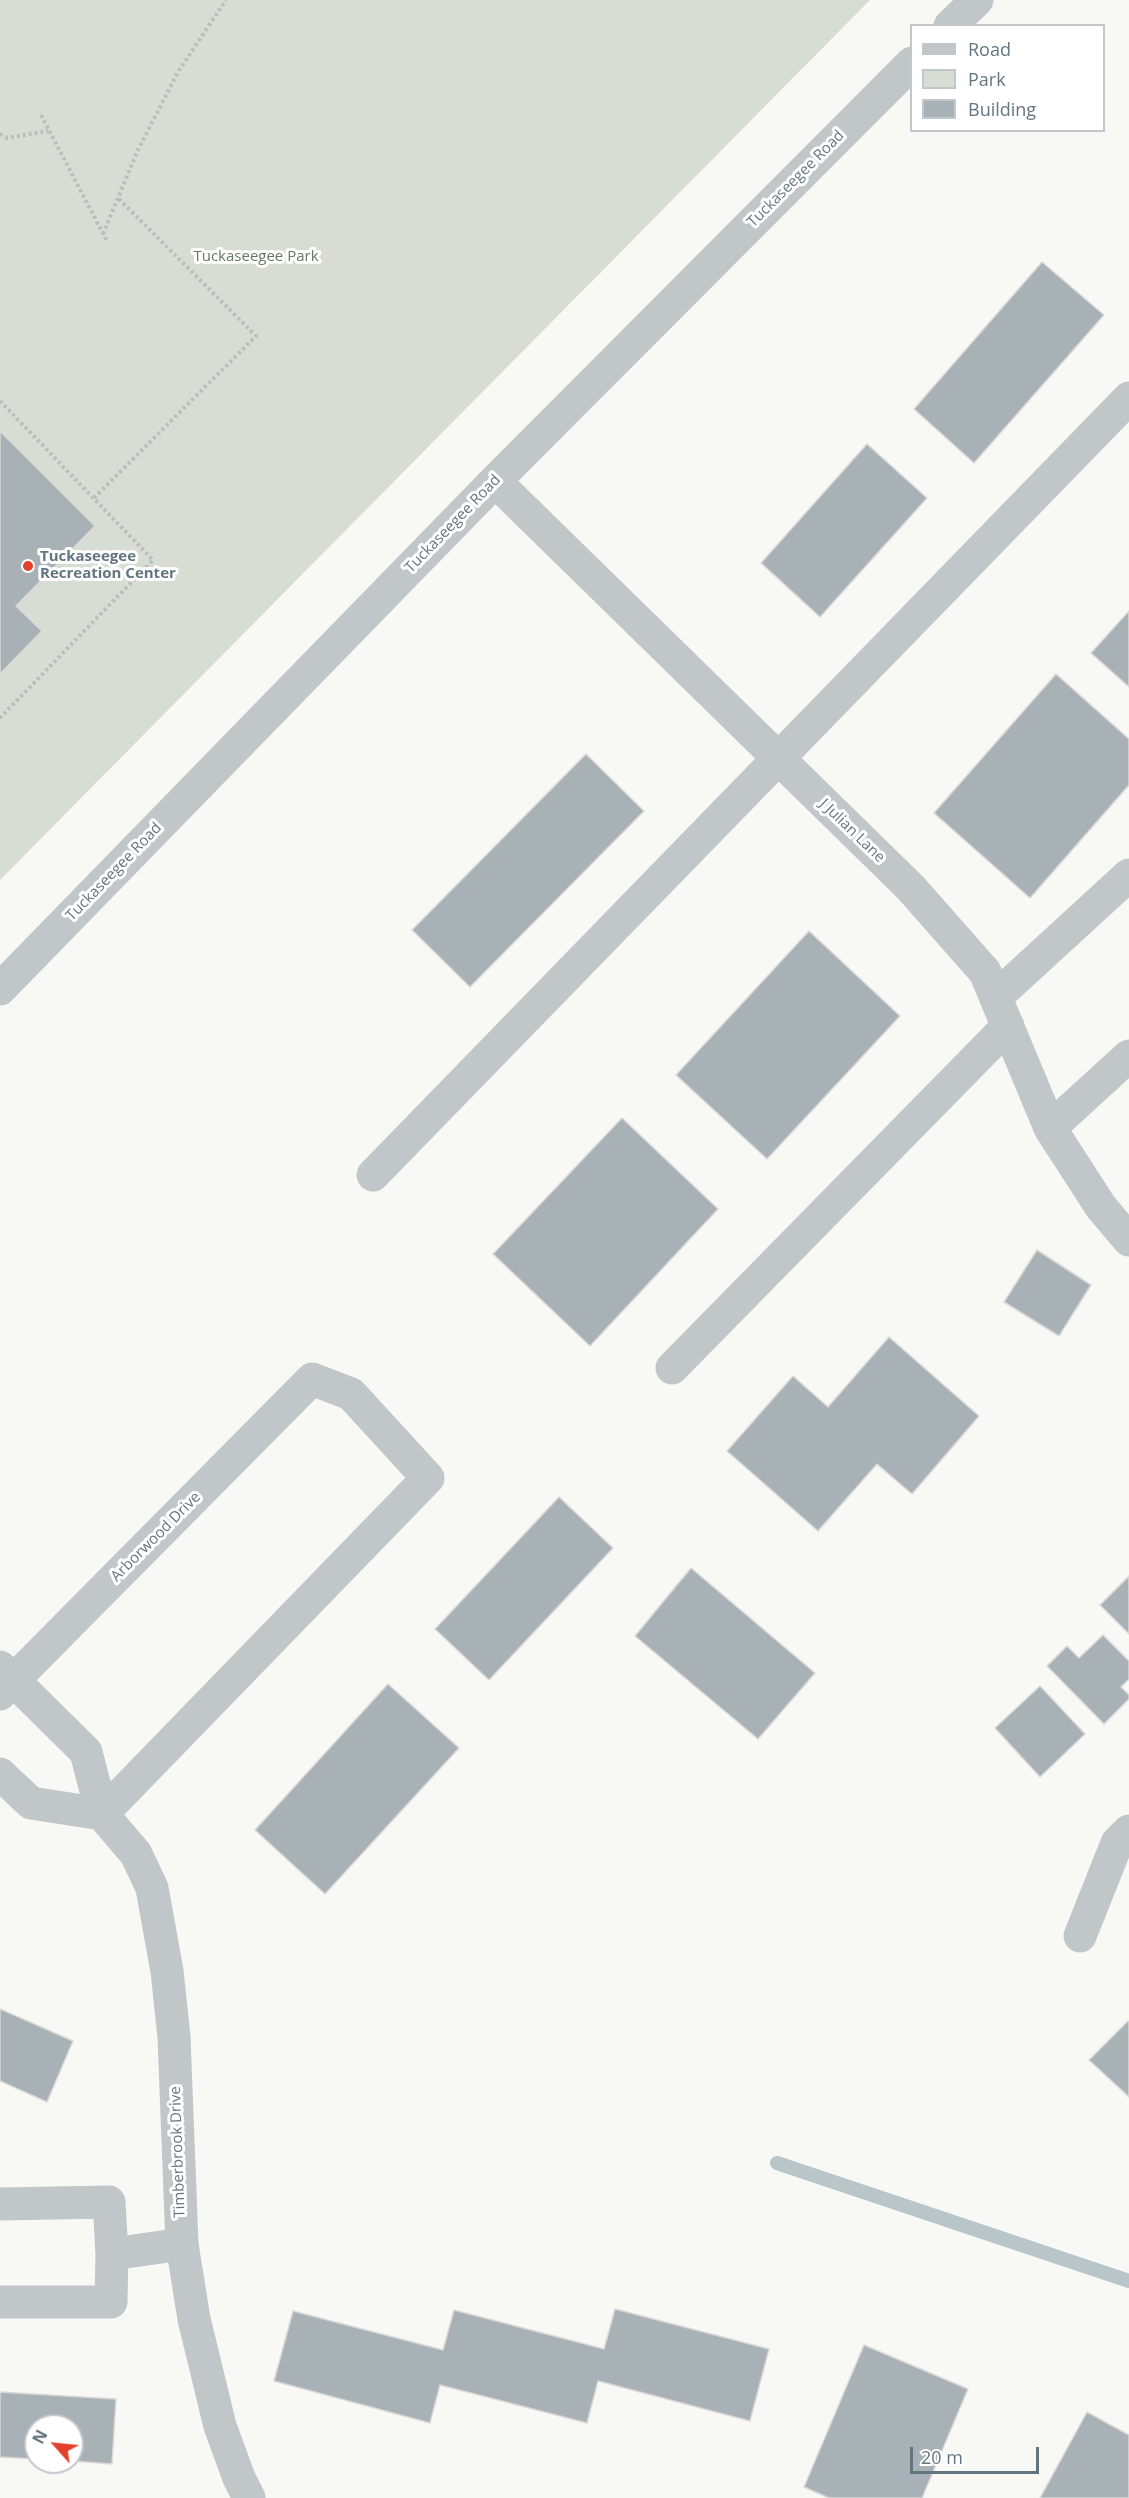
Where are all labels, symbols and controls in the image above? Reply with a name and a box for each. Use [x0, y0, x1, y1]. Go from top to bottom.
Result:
legend [910, 24, 1105, 132]
text: Road [968, 37, 1011, 61]
text: Park [968, 67, 1006, 91]
text: Building [968, 97, 1036, 121]
street label: Tuckaseegee Road [744, 127, 848, 231]
park label: Tuckaseegee Park [193, 248, 319, 266]
street label: Tuckaseegee Road [402, 471, 504, 577]
place label: Tuckaseegee Recreation Center [40, 548, 176, 583]
marker: Tuckaseegee Recreation Center [21, 559, 35, 573]
street label: J Julian Lane [816, 795, 888, 867]
street label: Tuckaseegee Road [63, 819, 165, 925]
street label: Arborwood Drive [107, 1488, 205, 1586]
street label: Timberbrook Drive [167, 2086, 189, 2218]
north arrow [24, 2414, 84, 2474]
text: N [27, 2426, 52, 2448]
scale bar [913, 2435, 1042, 2473]
text: 20 m [921, 2445, 963, 2469]

